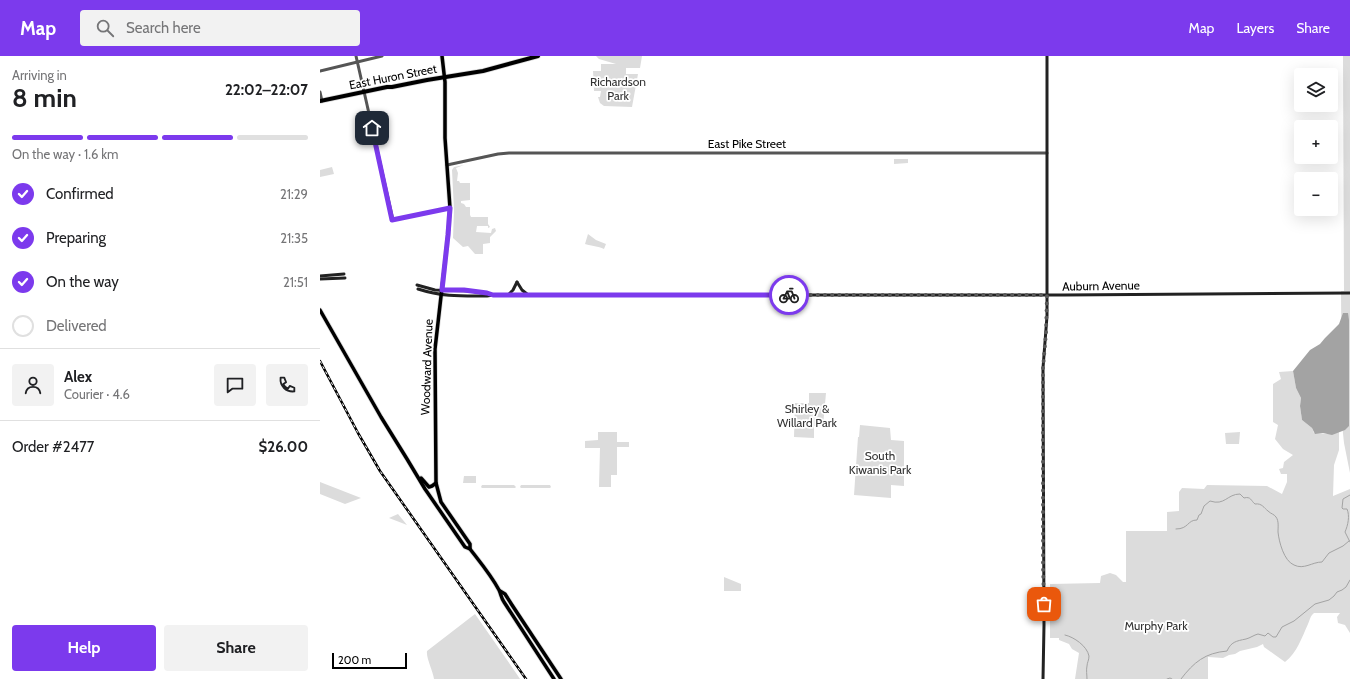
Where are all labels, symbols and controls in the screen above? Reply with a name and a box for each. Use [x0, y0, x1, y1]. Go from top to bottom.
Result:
search box [80, 10, 360, 46]
text: Map [20, 17, 56, 40]
icon: search [94, 17, 116, 39]
text: Search here [126, 19, 201, 37]
text: Map [1189, 19, 1214, 37]
text: Layers [1236, 19, 1274, 37]
text: Share [1296, 19, 1330, 37]
street label: East Huron Street [348, 61, 438, 92]
text: Arriving in [12, 67, 67, 83]
map controls [1294, 68, 1338, 216]
button: layers [1294, 68, 1338, 112]
park label: Richardson Park [590, 74, 646, 103]
text: 22:02–22:07 [225, 81, 308, 99]
text: 8 min [12, 82, 77, 114]
pin [355, 111, 389, 145]
icon: home [361, 117, 383, 139]
button: + [1294, 120, 1338, 164]
street label: East Pike Street [708, 136, 786, 151]
text: On the way · 1.6 km [12, 146, 118, 162]
button: − [1294, 172, 1338, 216]
icon: check [12, 183, 34, 205]
text: Confirmed [46, 185, 114, 203]
text: 21:29 [280, 186, 308, 202]
icon: check [12, 227, 34, 249]
text: Preparing [46, 229, 106, 247]
text: 21:35 [280, 230, 308, 246]
icon: check [12, 271, 34, 293]
text: On the way [46, 273, 119, 291]
text: 21:51 [283, 274, 308, 290]
courier [769, 275, 809, 315]
street label: Auburn Avenue [1062, 277, 1140, 294]
icon: bike [778, 284, 800, 306]
text: Delivered [46, 317, 107, 335]
street label: Woodward Avenue [417, 319, 436, 415]
button: person [12, 364, 54, 406]
button: chat [214, 364, 256, 406]
button: phone [266, 364, 308, 406]
text: Alex [64, 368, 92, 386]
text: Courier · 4.6 [64, 386, 130, 402]
park label: Shirley & Willard Park [777, 401, 838, 430]
text: Order #2477 [12, 438, 94, 456]
text: $26.00 [259, 438, 308, 456]
park label: South Kiwanis Park [849, 448, 912, 477]
pin [1027, 587, 1061, 621]
icon: bag [1033, 593, 1055, 615]
park label: Murphy Park [1124, 618, 1188, 633]
button: Help [12, 625, 156, 671]
button: Share [164, 625, 308, 671]
scale bar [332, 651, 407, 670]
text: 200 m [338, 653, 371, 667]

